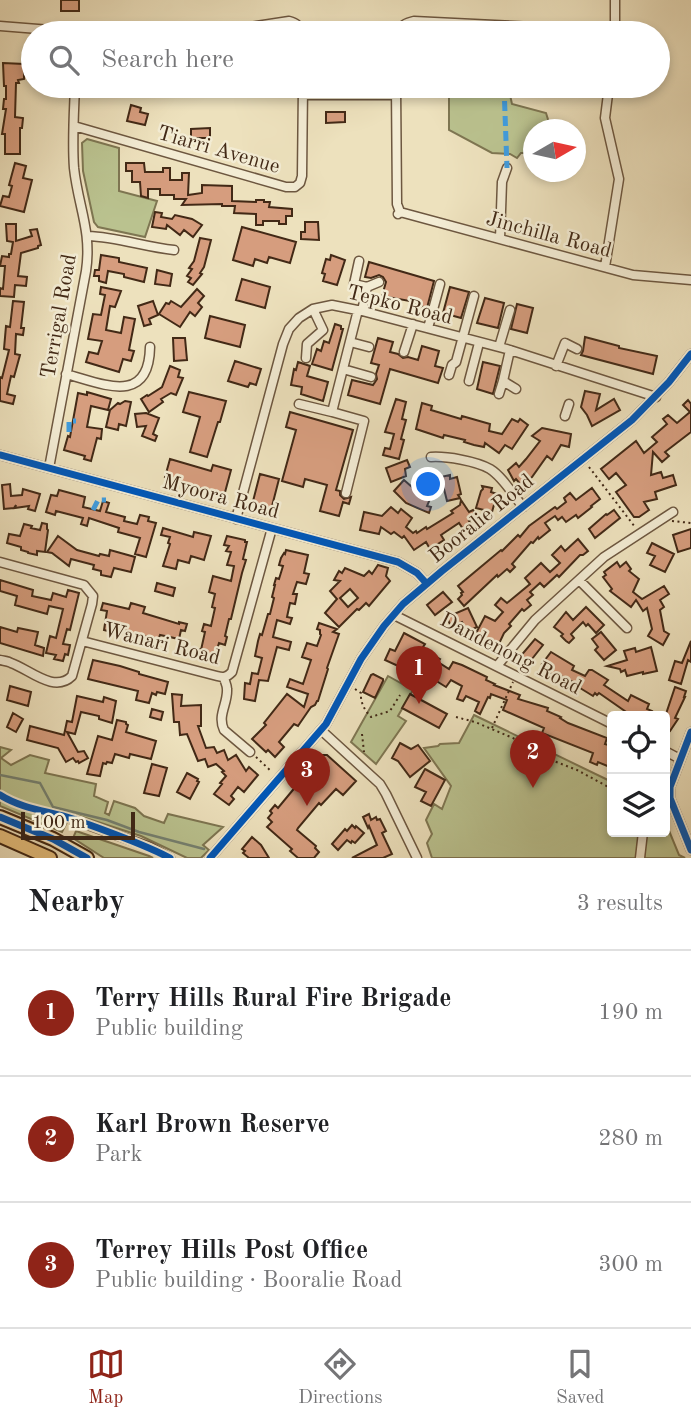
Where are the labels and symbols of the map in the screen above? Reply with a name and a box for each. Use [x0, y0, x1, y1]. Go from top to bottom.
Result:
north arrow [523, 119, 586, 182]
street label: Tiarri Avenue [155, 123, 282, 178]
street label: Jinchilla Road [484, 209, 614, 262]
street label: Terrigal Road [38, 252, 81, 380]
street label: Tepko Road [345, 282, 455, 329]
your location [411, 467, 445, 501]
street label: Booralie Road [426, 471, 538, 568]
street label: Myoora Road [160, 472, 281, 523]
street label: Dandenong Road [436, 610, 585, 699]
street label: Wanari Road [101, 620, 222, 669]
pin: 1 [396, 646, 442, 704]
pin: 2 [510, 730, 556, 788]
pin: 3 [284, 748, 330, 806]
scale bar [21, 809, 135, 841]

